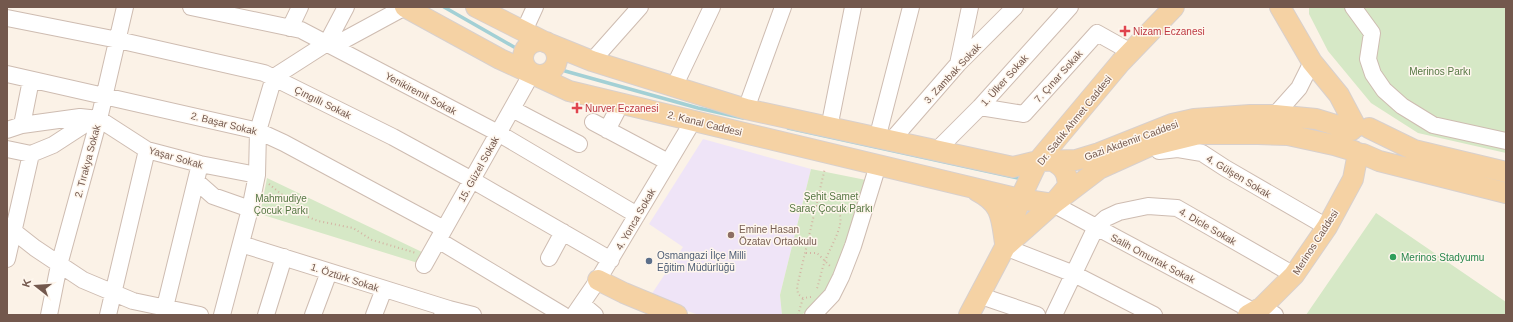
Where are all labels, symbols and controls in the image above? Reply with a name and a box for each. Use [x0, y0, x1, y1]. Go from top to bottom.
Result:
marker: Nizam Eczanesi [1120, 26, 1130, 36]
place label: Nizam Eczanesi [1133, 26, 1205, 37]
street label: 3. Zambak Sokak [922, 40, 984, 106]
street label: 7. Çınar Sokak [1032, 47, 1085, 105]
street label: 1. Ülker Sokak [979, 52, 1031, 108]
park label: Merinos Parkı [1409, 66, 1471, 77]
street label: Yenikiremit Sokak [383, 70, 459, 117]
street label: Dr. Sadık Ahmet Caddesi [1035, 73, 1114, 167]
street label: Çıngıllı Sokak [293, 84, 354, 121]
marker: Nurver Eczanesi [572, 103, 582, 113]
place label: Nurver Eczanesi [585, 103, 658, 114]
street label: 2. Kanal Caddesi [667, 109, 743, 138]
street label: 2. Başar Sokak [190, 110, 259, 137]
street label: Gazi Akdemir Caddesi [1083, 118, 1180, 163]
street label: 2. Tırakya Sokak [72, 123, 103, 199]
street label: 15. Güzel Sokak [456, 134, 502, 204]
street label: Yaşar Sokak [147, 144, 205, 171]
street label: 4. Gülşen Sokak [1204, 153, 1274, 201]
street label: 4. Yonca Sokak [613, 186, 658, 252]
park label: Şehit Samet Saraç Çocuk Parkı [789, 191, 873, 214]
park label: Mahmudiye Çocuk Parkı [254, 193, 308, 216]
street label: 4. Dicle Sokak [1177, 206, 1239, 248]
street label: Merinos Caddesi [1290, 208, 1340, 277]
place label: Emine Hasan Özatav Ortaokulu [739, 224, 817, 247]
marker: Emine Hasan Özatav Ortaokulu [726, 230, 736, 240]
street label: Salih Omurtak Sokak [1109, 232, 1198, 286]
place label: Osmangazi İlçe Milli Eğitim Müdürlüğü [657, 249, 746, 273]
marker: Merinos Stadyumu [1388, 252, 1398, 262]
place label: Merinos Stadyumu [1401, 252, 1484, 263]
marker: Osmangazi İlçe Milli Eğitim Müdürlüğü [644, 256, 654, 266]
street label: 1. Öztürk Sokak [309, 261, 381, 294]
north arrow [16, 266, 56, 306]
text: K [20, 277, 33, 289]

